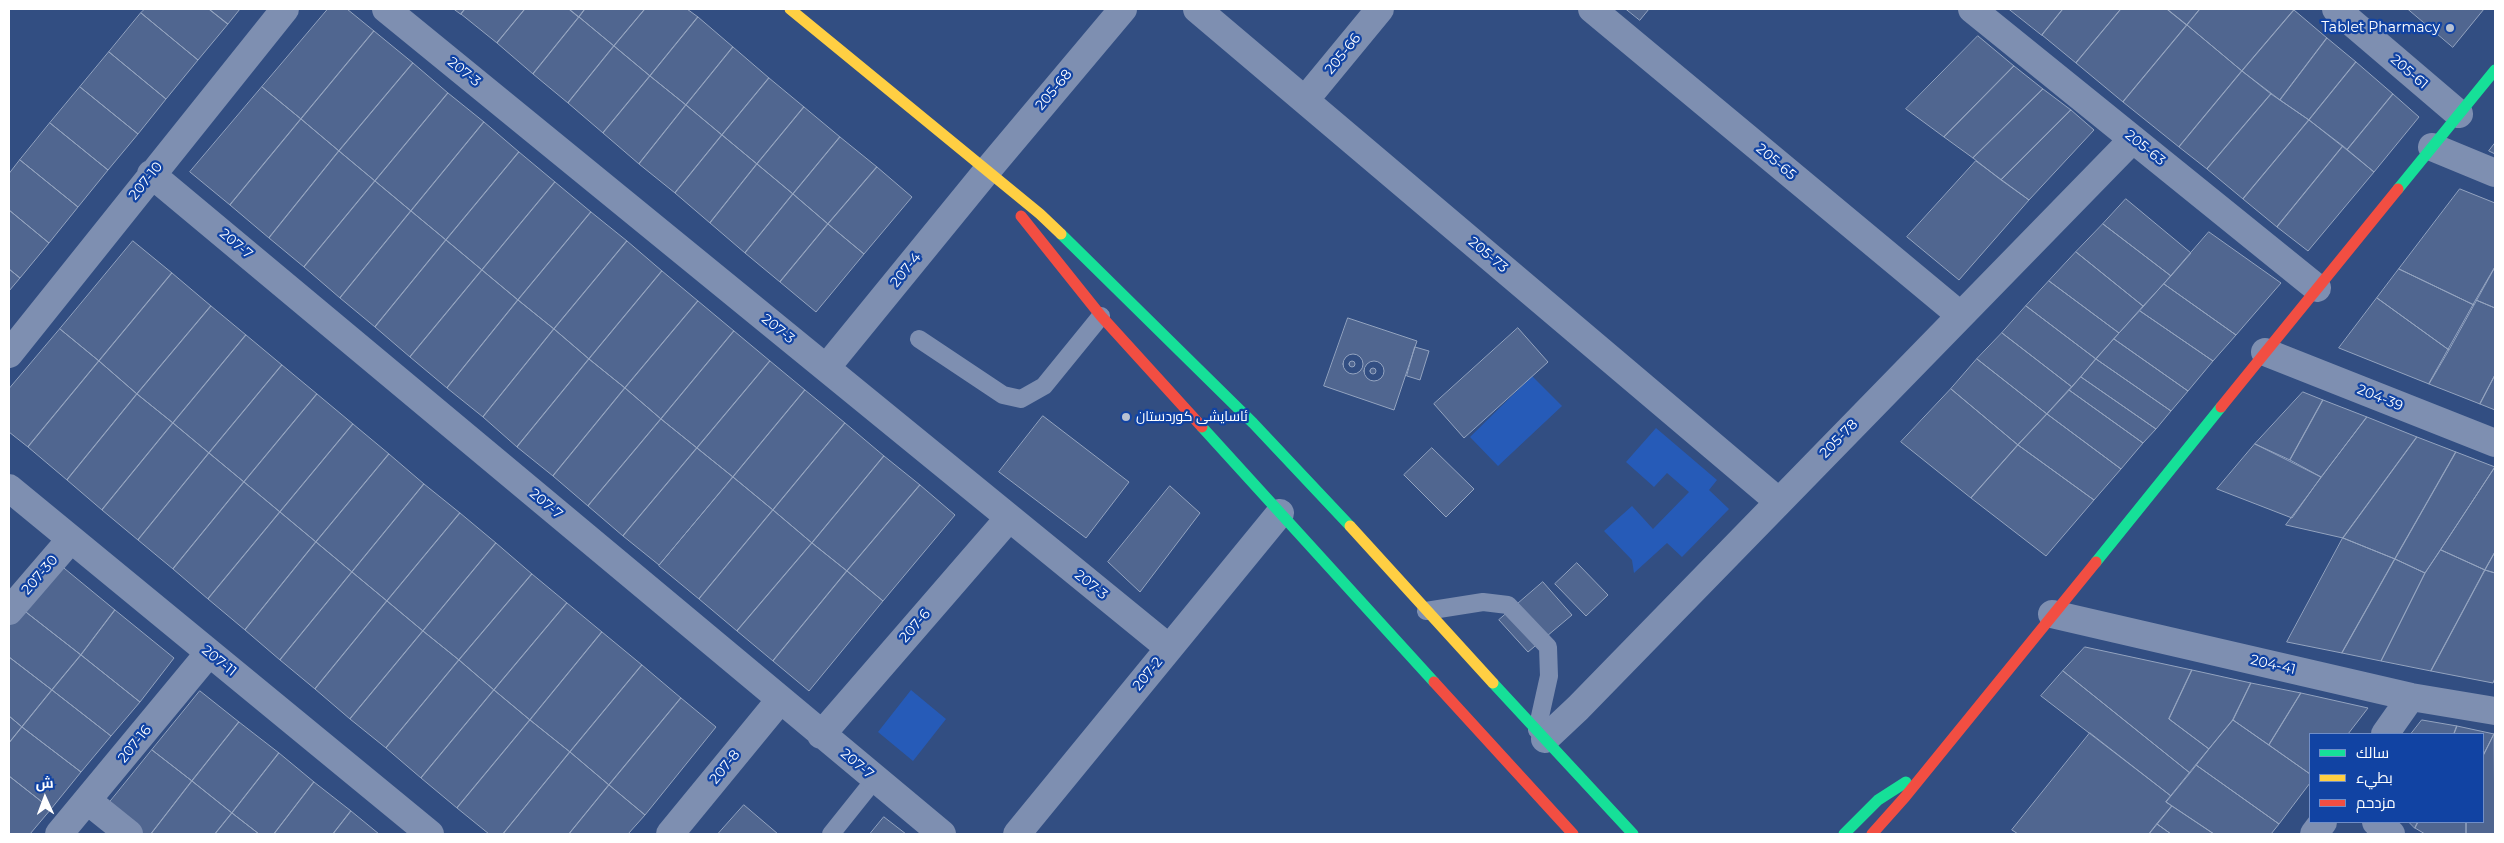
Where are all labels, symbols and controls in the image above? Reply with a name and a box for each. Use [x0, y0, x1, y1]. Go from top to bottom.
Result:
place label: Tablet Pharmacy [2321, 20, 2440, 36]
marker: Tablet Pharmacy [2444, 22, 2456, 34]
street label: 205-66 [1321, 30, 1365, 78]
street label: 205-61 [2387, 51, 2431, 93]
street label: 207-3 [444, 54, 484, 90]
street label: 205-68 [1032, 66, 1076, 114]
street label: 205-63 [2121, 127, 2169, 169]
street label: 205-65 [1753, 140, 1799, 184]
street label: 207-10 [126, 159, 166, 203]
street label: 207-7 [216, 225, 256, 263]
street label: 205-73 [1465, 234, 1511, 276]
street label: 207-4 [887, 249, 925, 291]
street label: 207-3 [758, 311, 798, 347]
street label: 204-39 [2355, 381, 2405, 415]
place label: ئاسایشی كوردستان [1136, 409, 1248, 425]
marker: ئاسایشی كوردستان [1120, 411, 1132, 423]
street label: 205-78 [1817, 416, 1861, 462]
street label: 207-7 [526, 485, 566, 523]
street label: 207-30 [18, 552, 62, 598]
street label: 207-3 [1071, 567, 1111, 603]
street label: 207-6 [896, 606, 934, 646]
street label: 207-11 [198, 642, 240, 680]
street label: 204-41 [2249, 652, 2297, 678]
street label: 207-2 [1130, 654, 1166, 694]
street label: 207-16 [115, 722, 155, 766]
legend [2309, 733, 2484, 823]
text: سالك [2356, 743, 2389, 762]
street label: 207-7 [837, 745, 877, 783]
street label: 207-8 [706, 747, 744, 787]
text: بطيء [2356, 768, 2393, 787]
north arrow [20, 773, 70, 823]
text: ش [35, 774, 54, 792]
text: مزدحم [2356, 793, 2396, 812]

